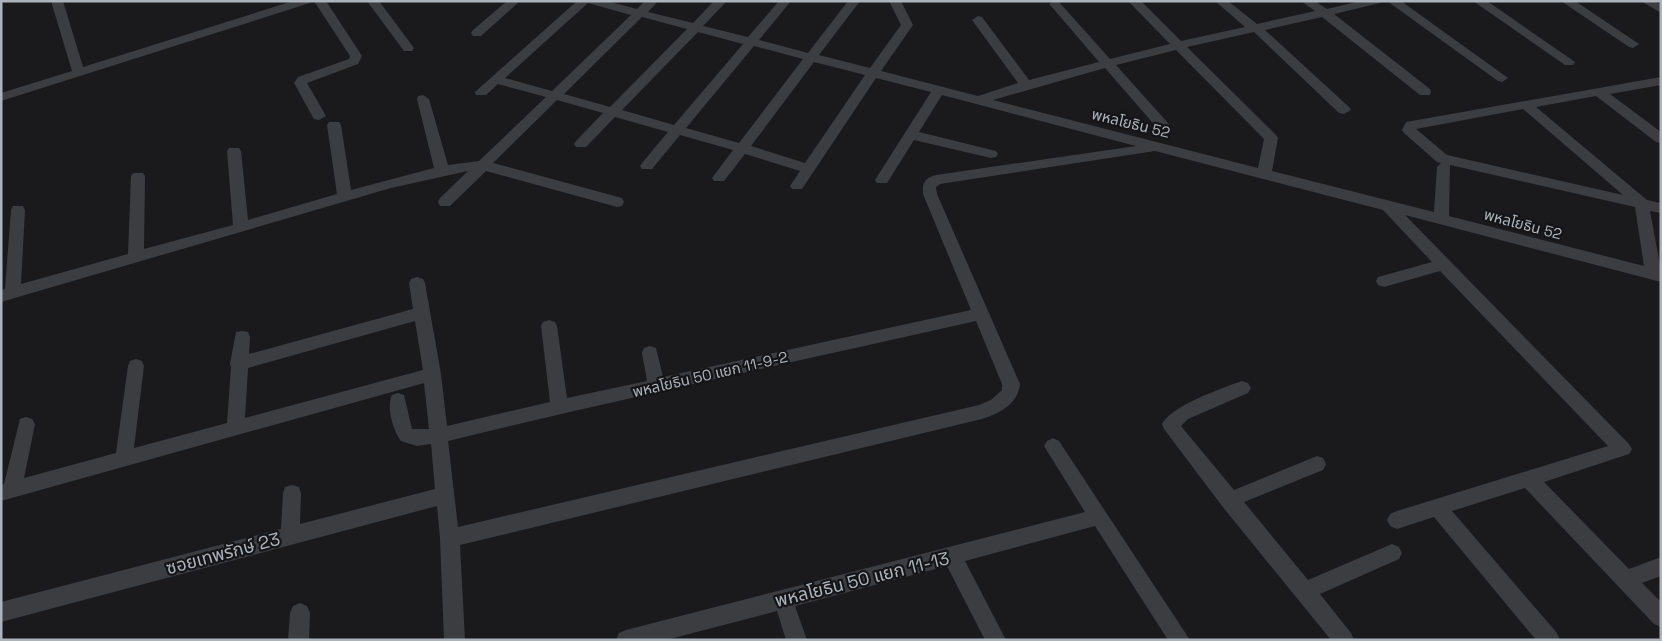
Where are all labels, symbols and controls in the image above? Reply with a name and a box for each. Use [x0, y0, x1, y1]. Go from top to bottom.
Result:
street label: พหลโยธิน 52 [1090, 104, 1172, 142]
street label: พหลโยธิน 52 [1482, 204, 1564, 244]
street label: พหลโยธิน 50 แยก 11-9-2 [630, 347, 790, 401]
street label: ซอยเทพรักษ์ 23 [163, 527, 283, 579]
street label: พหลโยธิน 50 แยก 11-13 [772, 546, 952, 612]

